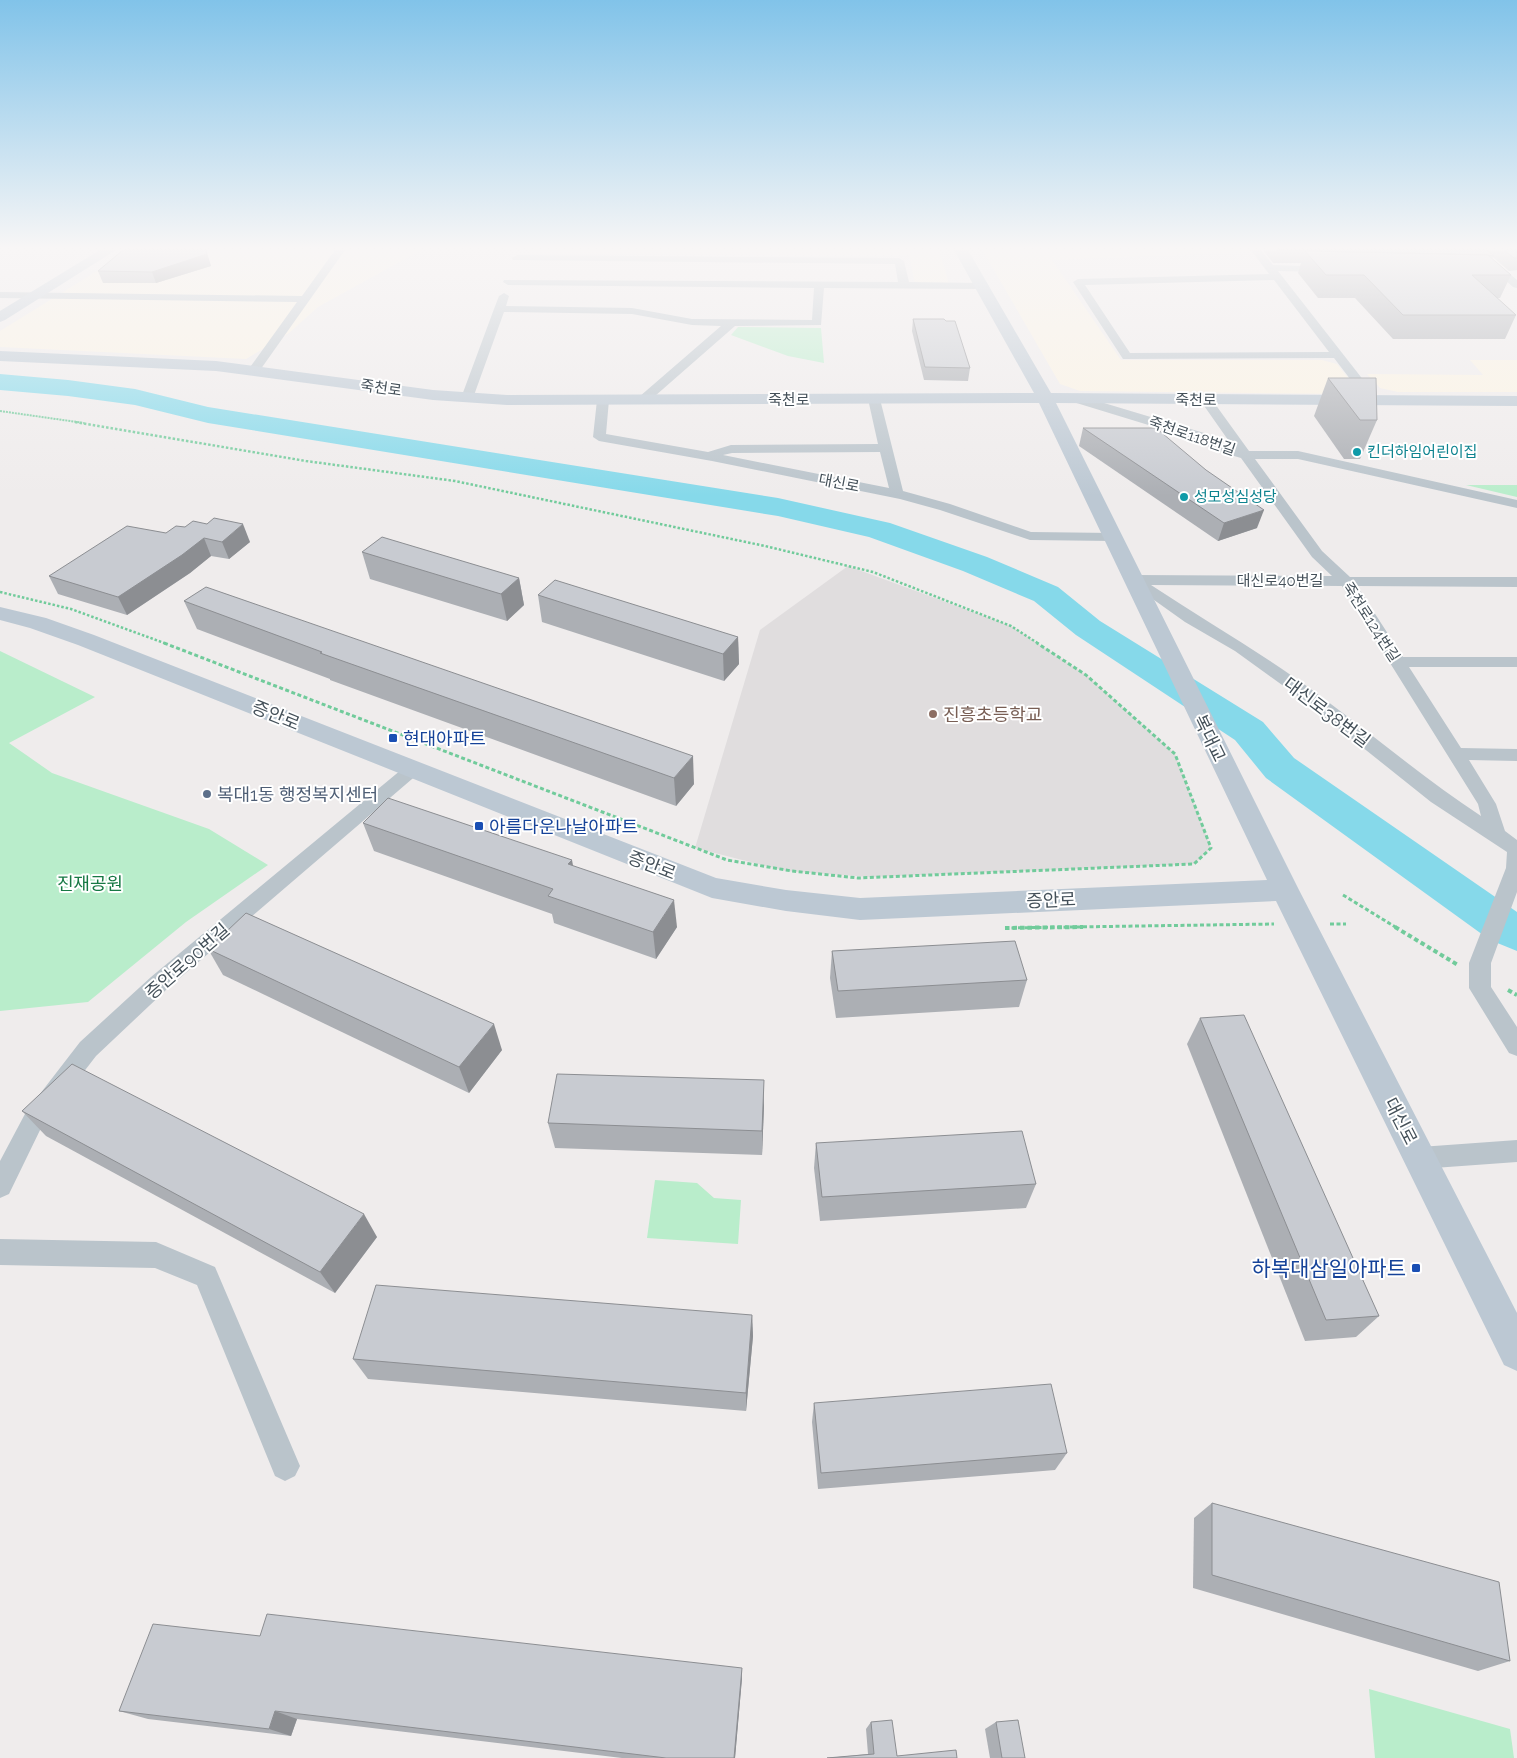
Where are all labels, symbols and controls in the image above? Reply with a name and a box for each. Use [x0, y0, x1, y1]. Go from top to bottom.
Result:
street label: 죽천로 [359, 376, 403, 400]
street label: 죽천로 [768, 391, 810, 409]
street label: 죽천로 [1175, 391, 1217, 409]
street label: 죽천로118번길 [1146, 413, 1238, 459]
place label: 킨더하임어린이집 [1367, 443, 1477, 461]
marker: 킨더하임어린이집 [1351, 446, 1363, 458]
street label: 대신로 [817, 470, 861, 496]
place label: 성모성심성당 [1194, 488, 1277, 506]
marker: 성모성심성당 [1178, 491, 1190, 503]
street label: 대신로40번길 [1237, 572, 1323, 590]
street label: 죽천로124번길 [1339, 579, 1403, 665]
street label: 대신로38번길 [1280, 673, 1374, 751]
street label: 증안로 [249, 696, 303, 734]
place label: 진흥초등학교 [943, 704, 1042, 725]
marker: 진흥초등학교 [927, 708, 939, 720]
street label: 복대교 [1190, 711, 1230, 765]
place label: 현대아파트 [403, 728, 486, 749]
marker: 현대아파트 [387, 732, 399, 744]
place label: 복대1동 행정복지센터 [217, 784, 378, 805]
marker: 복대1동 행정복지센터 [201, 788, 213, 800]
place label: 아름다운나날아파트 [489, 816, 638, 837]
marker: 아름다운나날아파트 [473, 820, 485, 832]
street label: 증안로 [625, 846, 679, 884]
park label: 진재공원 [57, 873, 123, 894]
street label: 증안로 [1026, 889, 1076, 911]
street label: 증안로90번길 [141, 919, 233, 1003]
street label: 대신로 [1380, 1094, 1422, 1148]
place label: 하복대삼일아파트 [1251, 1256, 1406, 1281]
marker: 하복대삼일아파트 [1410, 1262, 1422, 1274]

